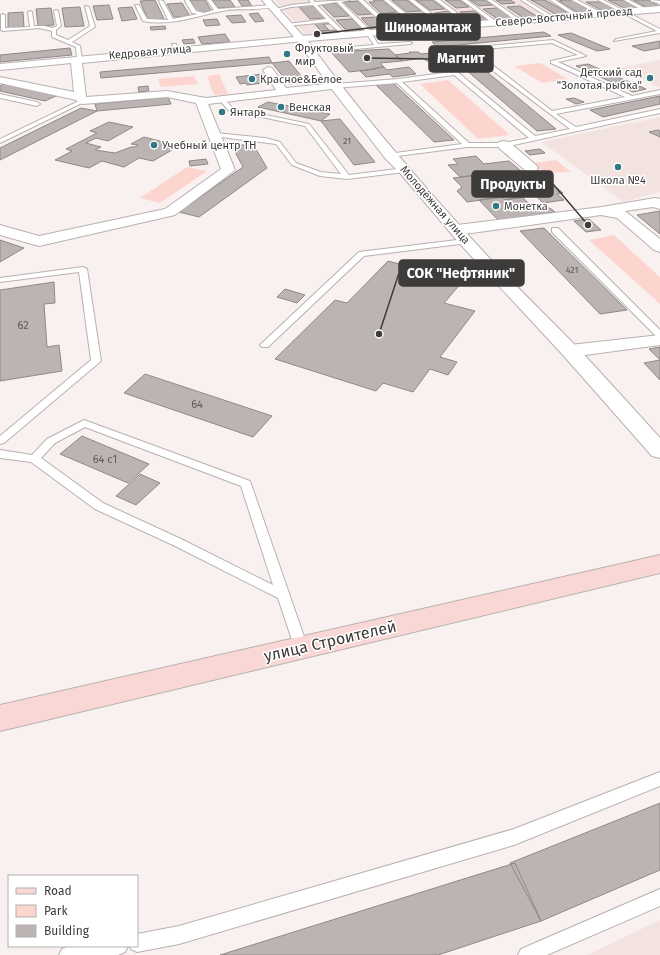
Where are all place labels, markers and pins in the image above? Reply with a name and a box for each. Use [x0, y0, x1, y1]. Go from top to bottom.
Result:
callout: Шиномантаж [377, 14, 480, 40]
place label: Фруктовый мир [295, 42, 354, 68]
callout: Магнит [429, 46, 493, 72]
marker: Фруктовый мир [282, 49, 292, 59]
place label: Детский сад "Золотая рыбка" [557, 66, 642, 92]
place label: Красное&Белое [260, 73, 342, 86]
marker: Детский сад "Золотая рыбка" [645, 73, 655, 83]
marker: Красное&Белое [247, 74, 257, 84]
place label: Венская [289, 101, 331, 114]
marker: Венская [276, 102, 286, 112]
place label: Янтарь [230, 106, 266, 119]
marker: Янтарь [217, 107, 227, 117]
place label: Учебный центр ТН [162, 139, 257, 152]
marker: Учебный центр ТН [149, 140, 159, 150]
marker: Школа №4 [613, 162, 623, 172]
callout: Продукты [472, 171, 553, 197]
place label: Школа №4 [590, 174, 646, 187]
place label: Монетка [504, 200, 548, 213]
marker: Монетка [491, 201, 501, 211]
callout: СОК "Нефтяник" [399, 260, 524, 286]

